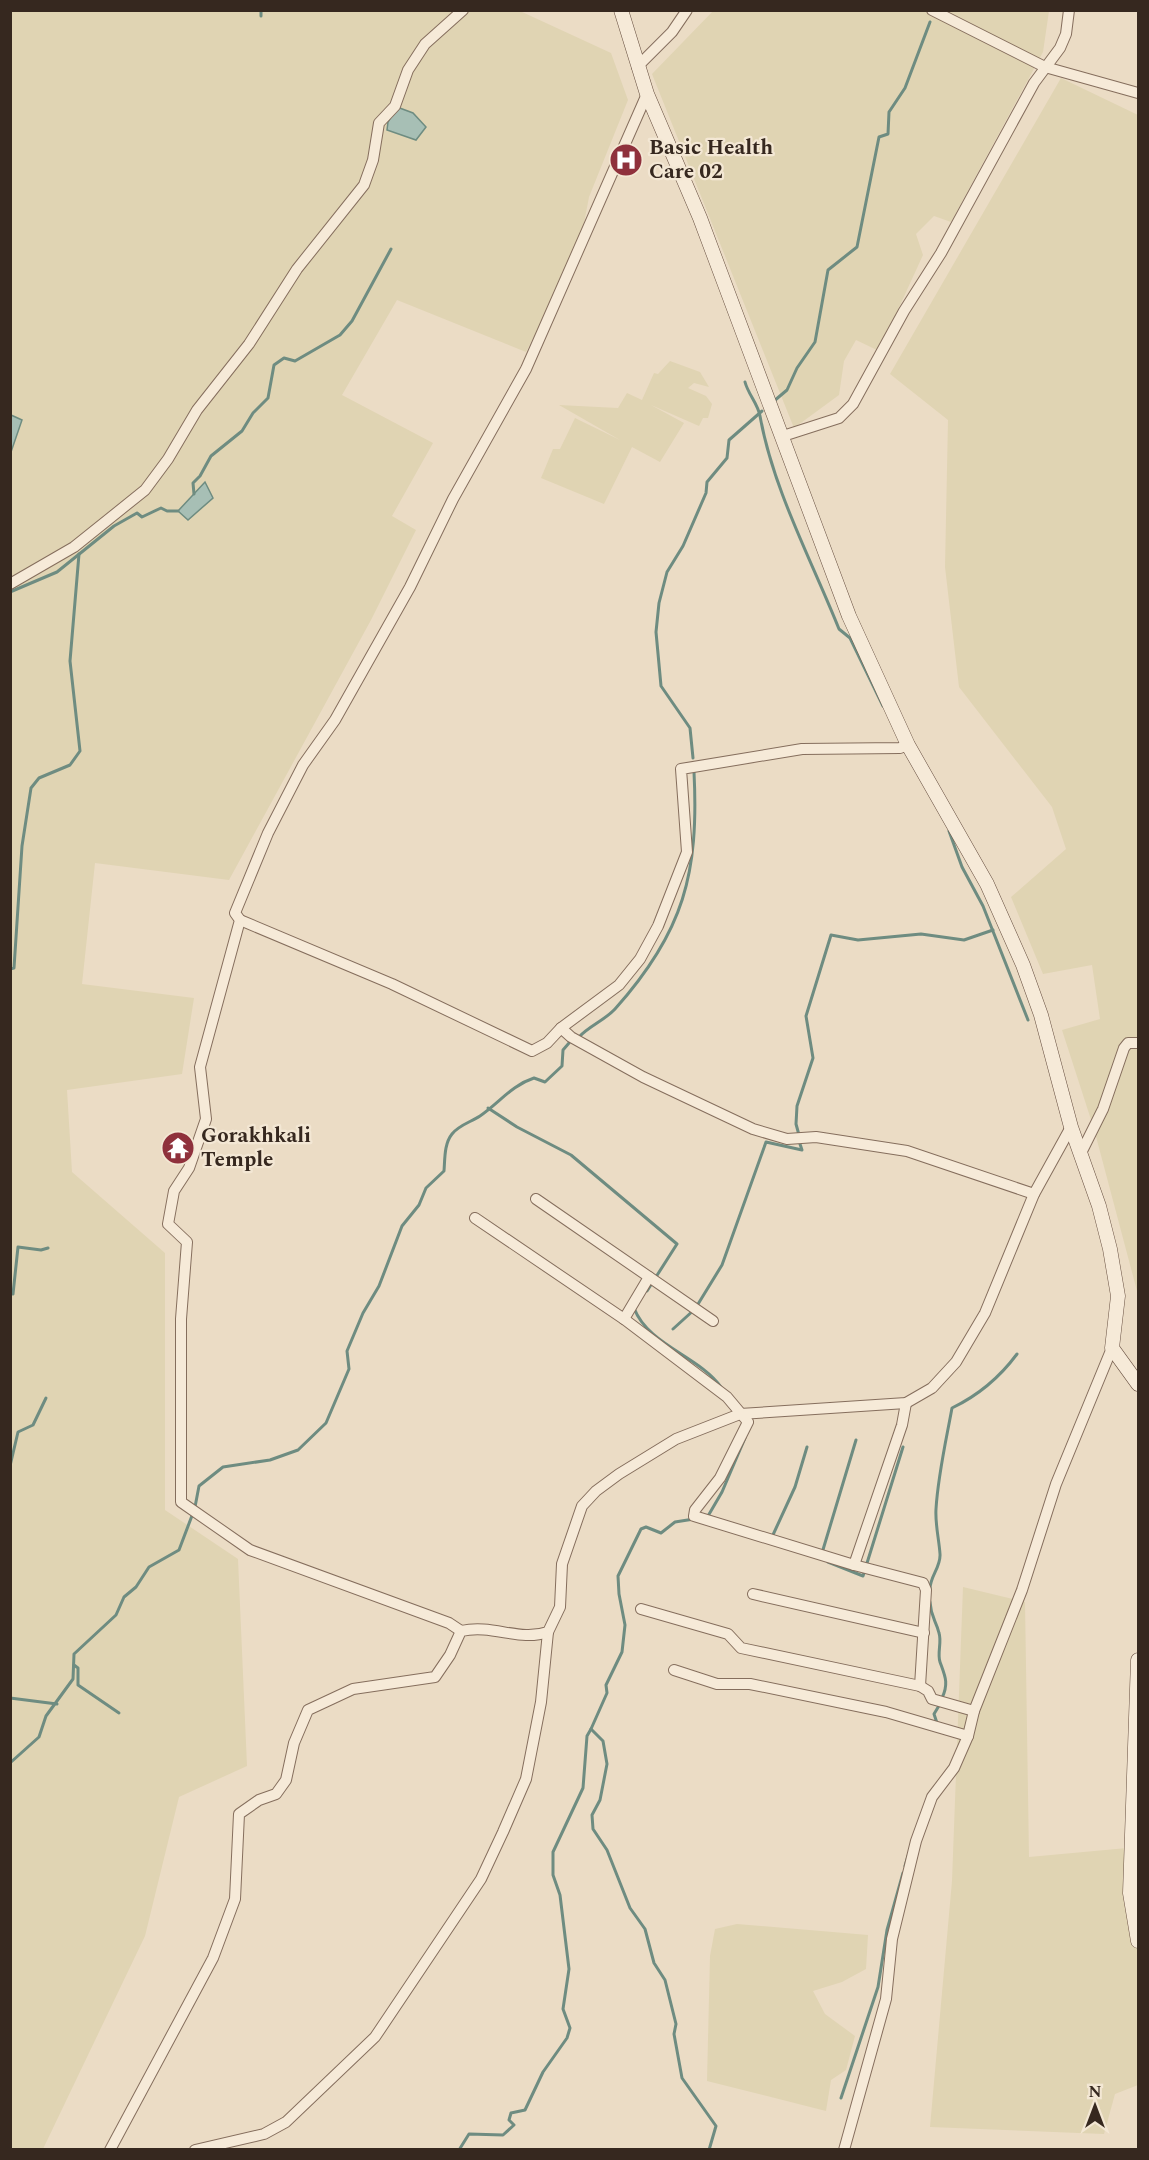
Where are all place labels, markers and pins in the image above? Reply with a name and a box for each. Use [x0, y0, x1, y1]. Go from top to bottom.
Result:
place label: Basic Health Care 02 [649, 132, 773, 188]
hospital icon: Basic Health Care 02 [608, 142, 644, 178]
place label: Gorakhkali Temple [201, 1120, 311, 1176]
temple icon: Gorakhkali Temple [160, 1130, 196, 1166]

